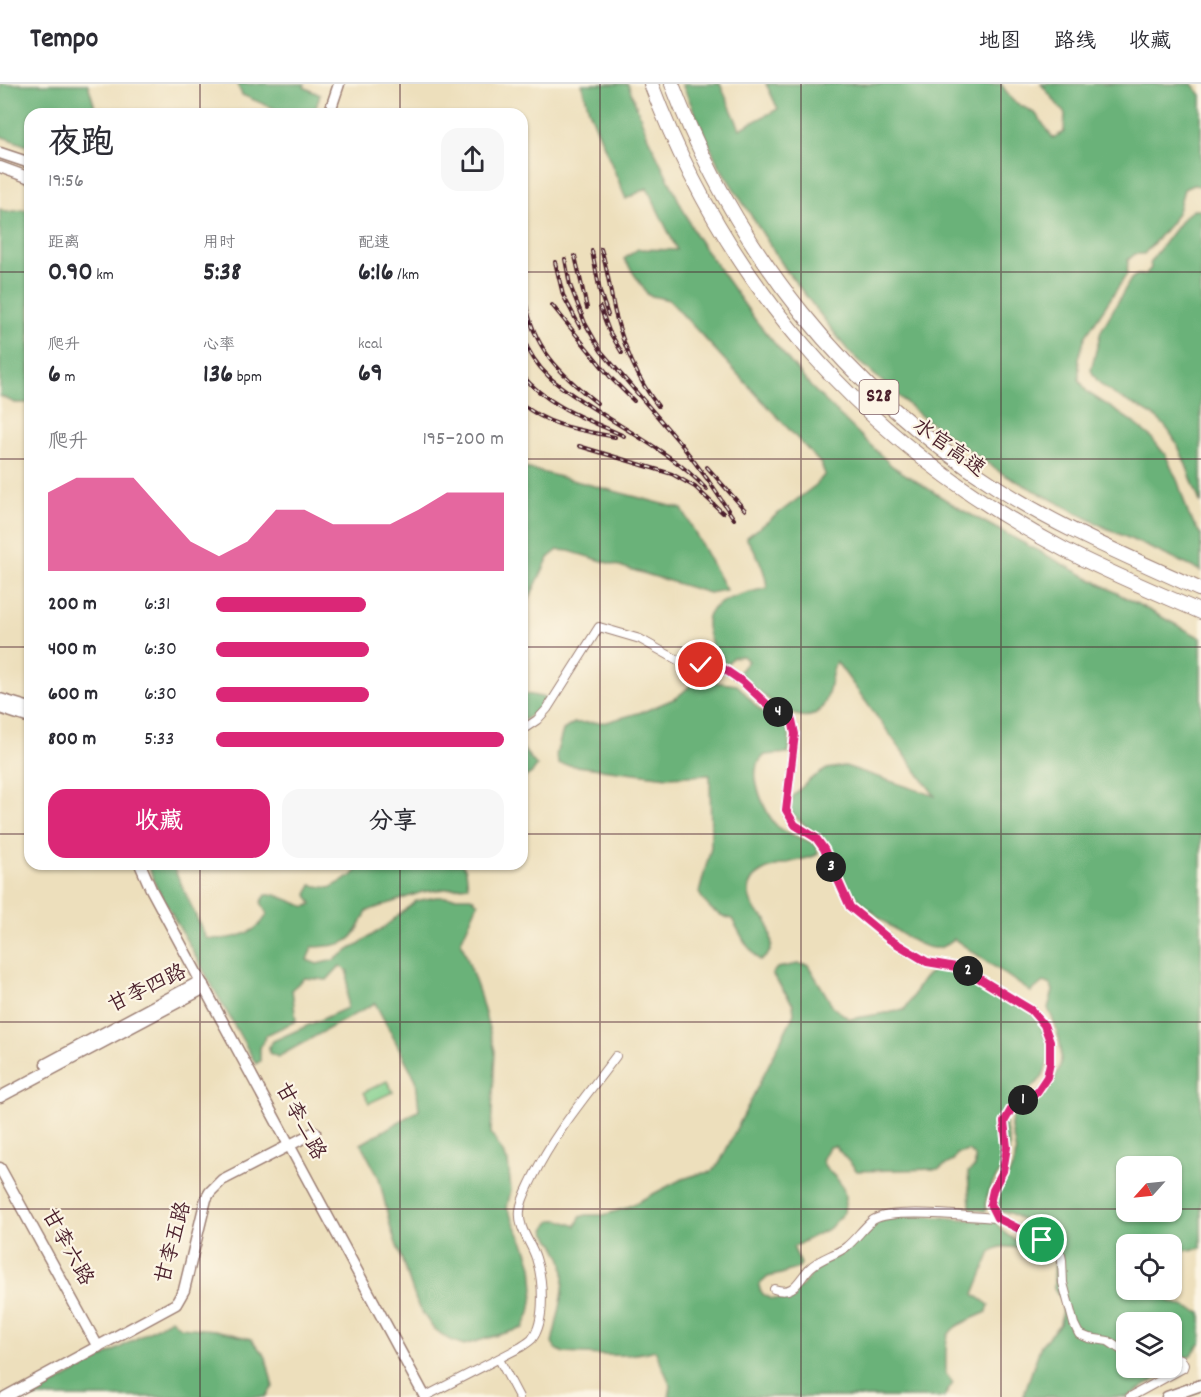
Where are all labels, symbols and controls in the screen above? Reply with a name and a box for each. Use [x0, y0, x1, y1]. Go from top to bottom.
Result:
text: Tempo [30, 21, 98, 61]
text: 地图 [979, 28, 1021, 58]
text: 路线 [1054, 28, 1096, 58]
text: 收藏 [1129, 28, 1171, 58]
text: 夜跑 [48, 122, 114, 169]
button: share [441, 128, 504, 191]
text: 19:56 [48, 168, 84, 196]
text: 距离 [48, 232, 80, 255]
text: 用时 [203, 232, 235, 255]
text: 配速 [358, 232, 390, 255]
text: 0.90 [48, 255, 93, 292]
text: 5:38 [203, 255, 241, 292]
text: 6:16 [358, 255, 394, 292]
text: km [93, 264, 114, 287]
text: /km [394, 264, 419, 287]
text: kcal [358, 333, 382, 356]
text: 爬升 [48, 334, 80, 357]
text: 心率 [203, 334, 235, 357]
text: 69 [358, 356, 383, 393]
text: 6 [48, 357, 61, 394]
text: 136 [203, 357, 233, 394]
text: m [61, 366, 75, 389]
text: bpm [233, 366, 262, 389]
road number: S28 [860, 380, 898, 414]
street label: 水官高速 [905, 412, 991, 486]
text: 195–200 m [422, 426, 504, 454]
text: 爬升 [48, 429, 88, 457]
text: 200 m [48, 591, 97, 619]
text: 6:31 [144, 591, 170, 619]
text: 400 m [48, 636, 96, 664]
text: 6:30 [144, 636, 177, 664]
pin [675, 639, 726, 690]
icon: check [684, 648, 717, 681]
text: 600 m [48, 681, 98, 709]
text: 6:30 [144, 681, 177, 709]
pin: 4 [763, 697, 793, 727]
text: 4 [775, 700, 781, 723]
text: 800 m [48, 726, 96, 754]
text: 5:33 [144, 726, 174, 754]
button: 收藏 [48, 789, 270, 858]
button: 分享 [282, 789, 504, 858]
pin: 3 [816, 852, 846, 882]
text: 3 [827, 855, 835, 878]
pin: 2 [953, 956, 983, 986]
street label: 甘李四路 [104, 958, 192, 1022]
text: 2 [965, 959, 972, 982]
street label: 甘李二路 [266, 1078, 332, 1166]
pin: 1 [1008, 1085, 1038, 1115]
text: 1 [1021, 1088, 1025, 1111]
north arrow [1116, 1156, 1182, 1222]
map controls [1116, 1156, 1182, 1378]
street label: 甘李五路 [150, 1199, 200, 1287]
street label: 甘李六路 [33, 1204, 99, 1292]
pin [1016, 1214, 1067, 1265]
icon: arrive [1025, 1223, 1058, 1256]
button: locate [1116, 1234, 1182, 1300]
button: layers [1116, 1312, 1182, 1378]

